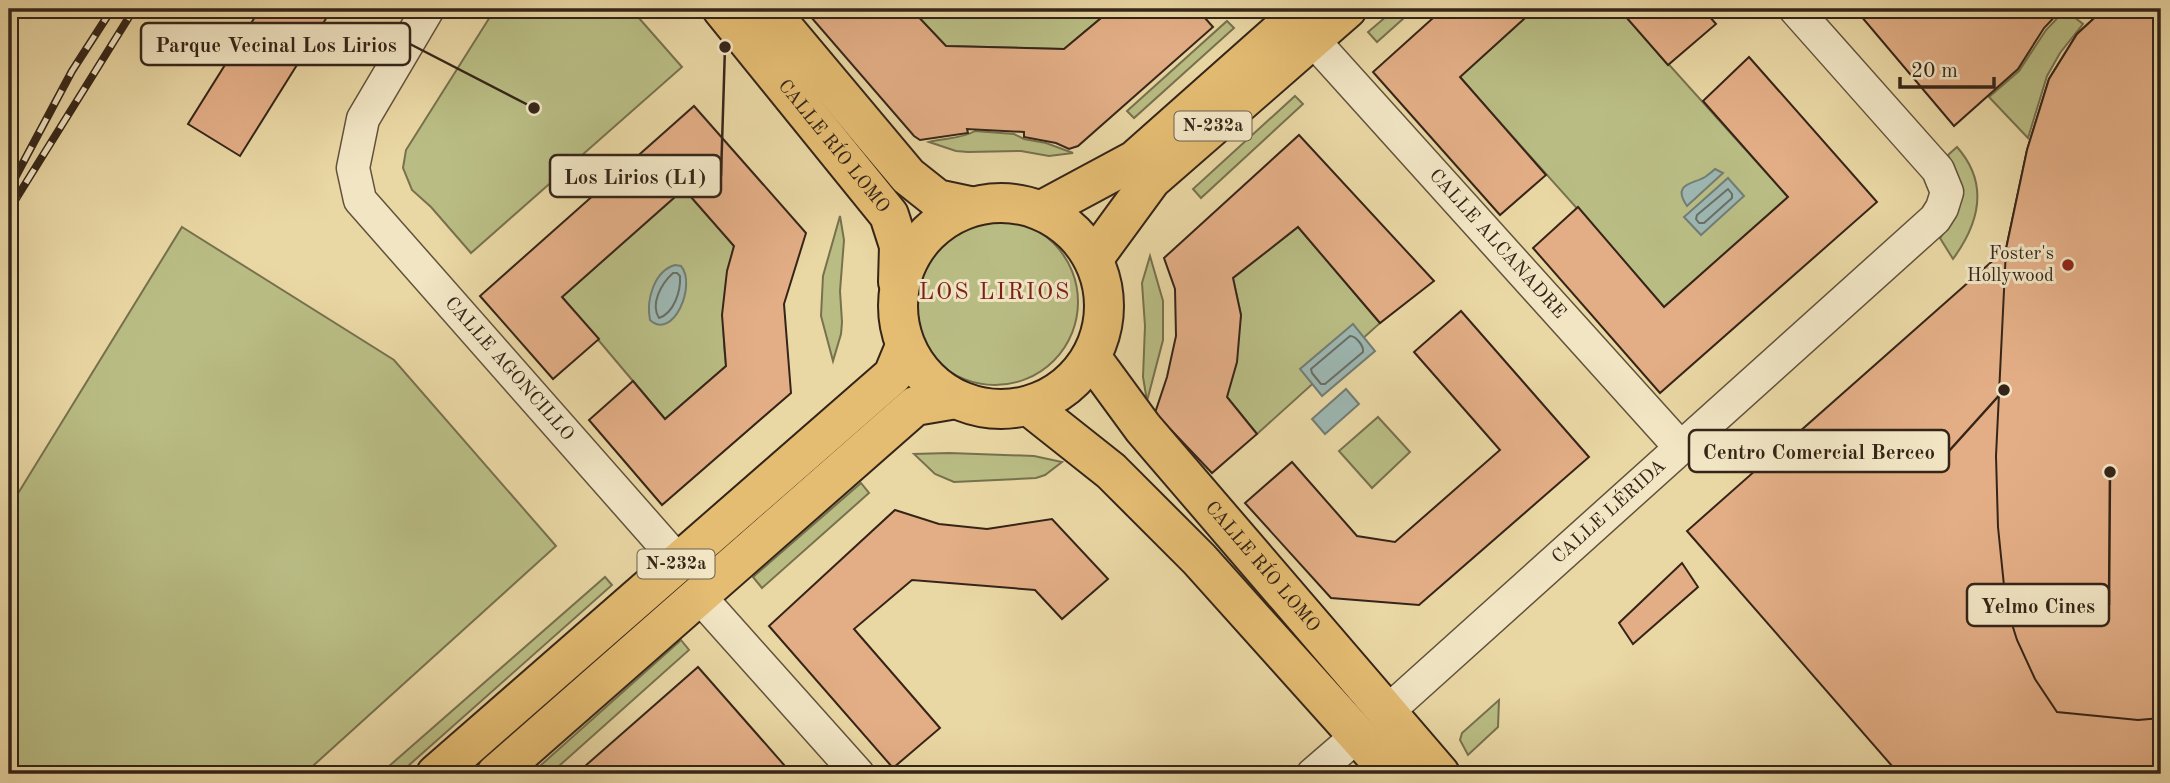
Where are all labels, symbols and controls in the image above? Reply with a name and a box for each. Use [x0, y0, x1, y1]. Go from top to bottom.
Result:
callout: Parque Vecinal Los Lirios [141, 23, 410, 65]
text: Parque Vecinal Los Lirios [155, 36, 397, 57]
scale bar [1900, 46, 1995, 90]
text: 20 m [1911, 61, 1958, 82]
street label: CALLE RÍO LOMO [774, 76, 893, 217]
road number: N-232a [1174, 112, 1252, 140]
callout: Los Lirios (L1) [550, 155, 721, 197]
street label: CALLE ALCANADRE [1425, 166, 1569, 323]
text: Los Lirios (L1) [564, 168, 706, 189]
place label: Foster's Hollywood [1967, 245, 2054, 286]
marker: Foster's Hollywood [2060, 257, 2076, 273]
district label: LOS LIRIOS [919, 281, 1071, 304]
street label: CALLE AGONCILLO [441, 294, 577, 445]
callout: Centro Comercial Berceo [1689, 430, 1949, 472]
text: Centro Comercial Berceo [1703, 443, 1935, 464]
street label: CALLE LÉRIDA [1549, 456, 1670, 568]
street label: CALLE RÍO LOMO [1201, 498, 1323, 636]
road number: N-232a [638, 550, 714, 578]
callout: Yelmo Cines [1967, 584, 2109, 626]
text: Yelmo Cines [1981, 597, 2095, 618]

